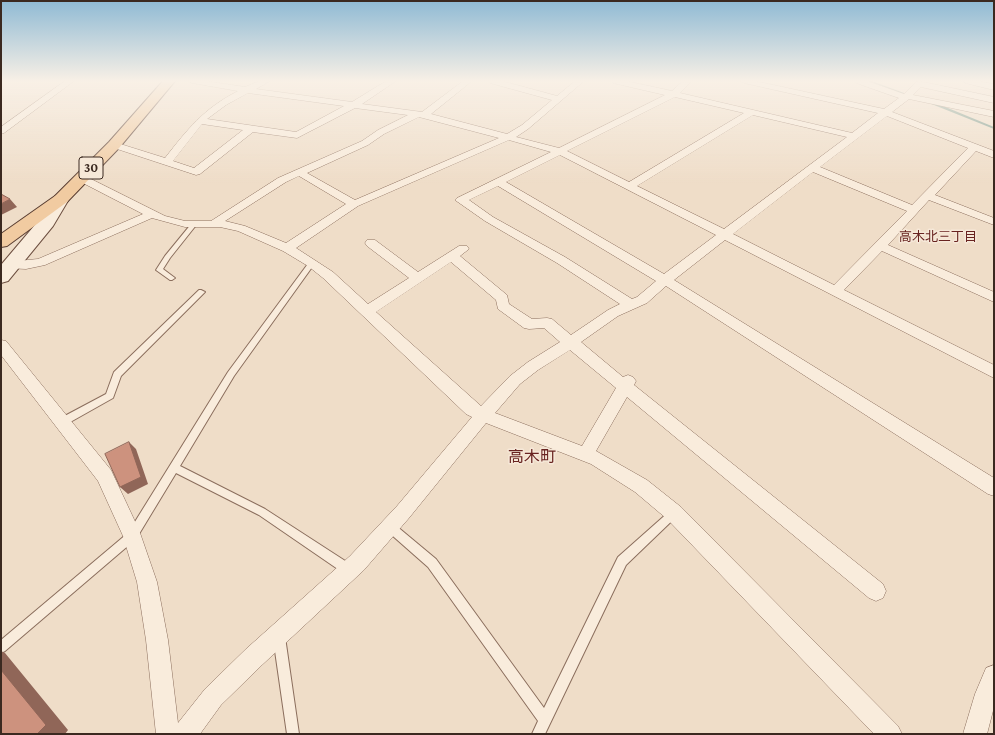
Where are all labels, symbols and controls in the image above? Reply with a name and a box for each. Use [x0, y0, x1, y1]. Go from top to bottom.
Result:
road number: 30 [79, 157, 103, 179]
district label: 高木北三丁目 [899, 229, 977, 245]
district label: 高木町 [508, 447, 556, 467]

